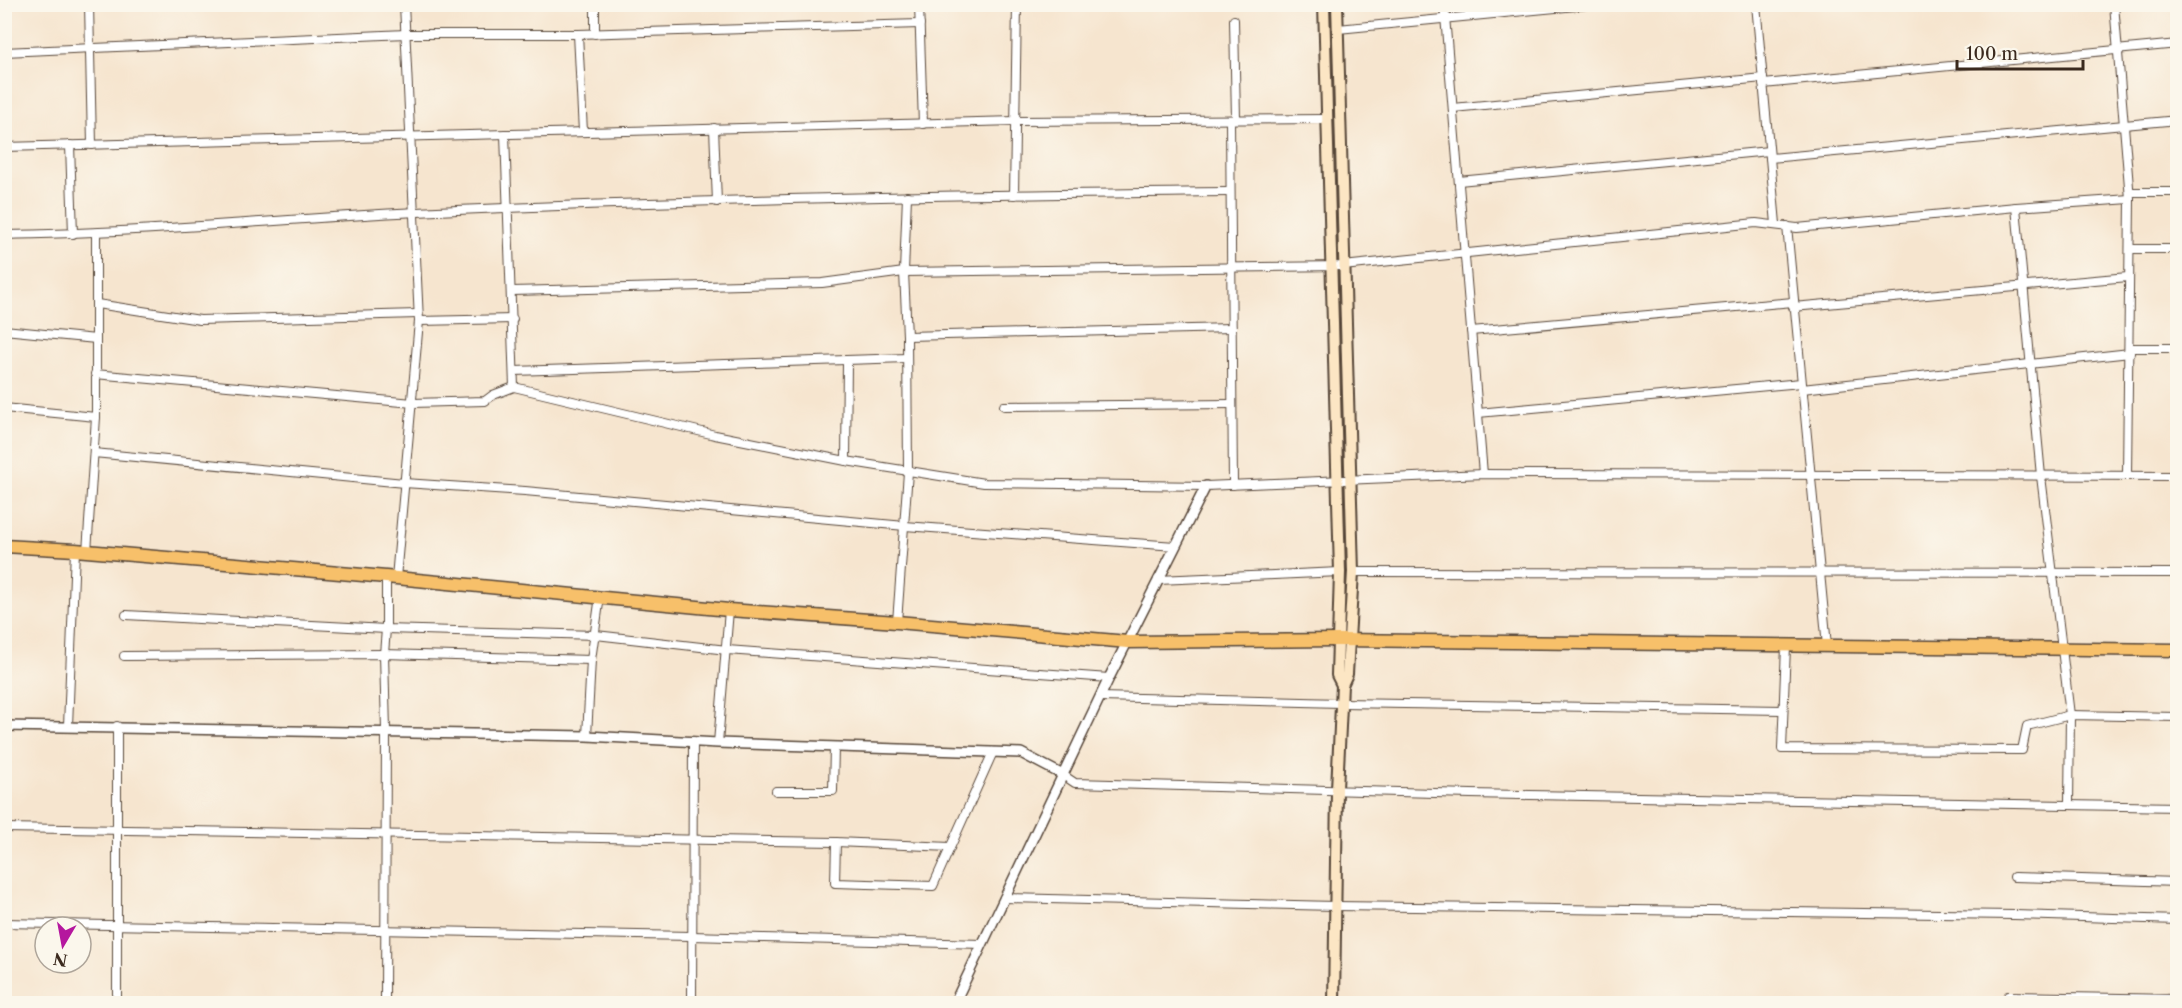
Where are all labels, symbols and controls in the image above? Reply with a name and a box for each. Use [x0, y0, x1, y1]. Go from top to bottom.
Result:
scale bar [1957, 33, 2083, 71]
text: 100 m [1966, 43, 2018, 65]
north arrow [33, 915, 93, 975]
text: N [52, 949, 69, 971]

